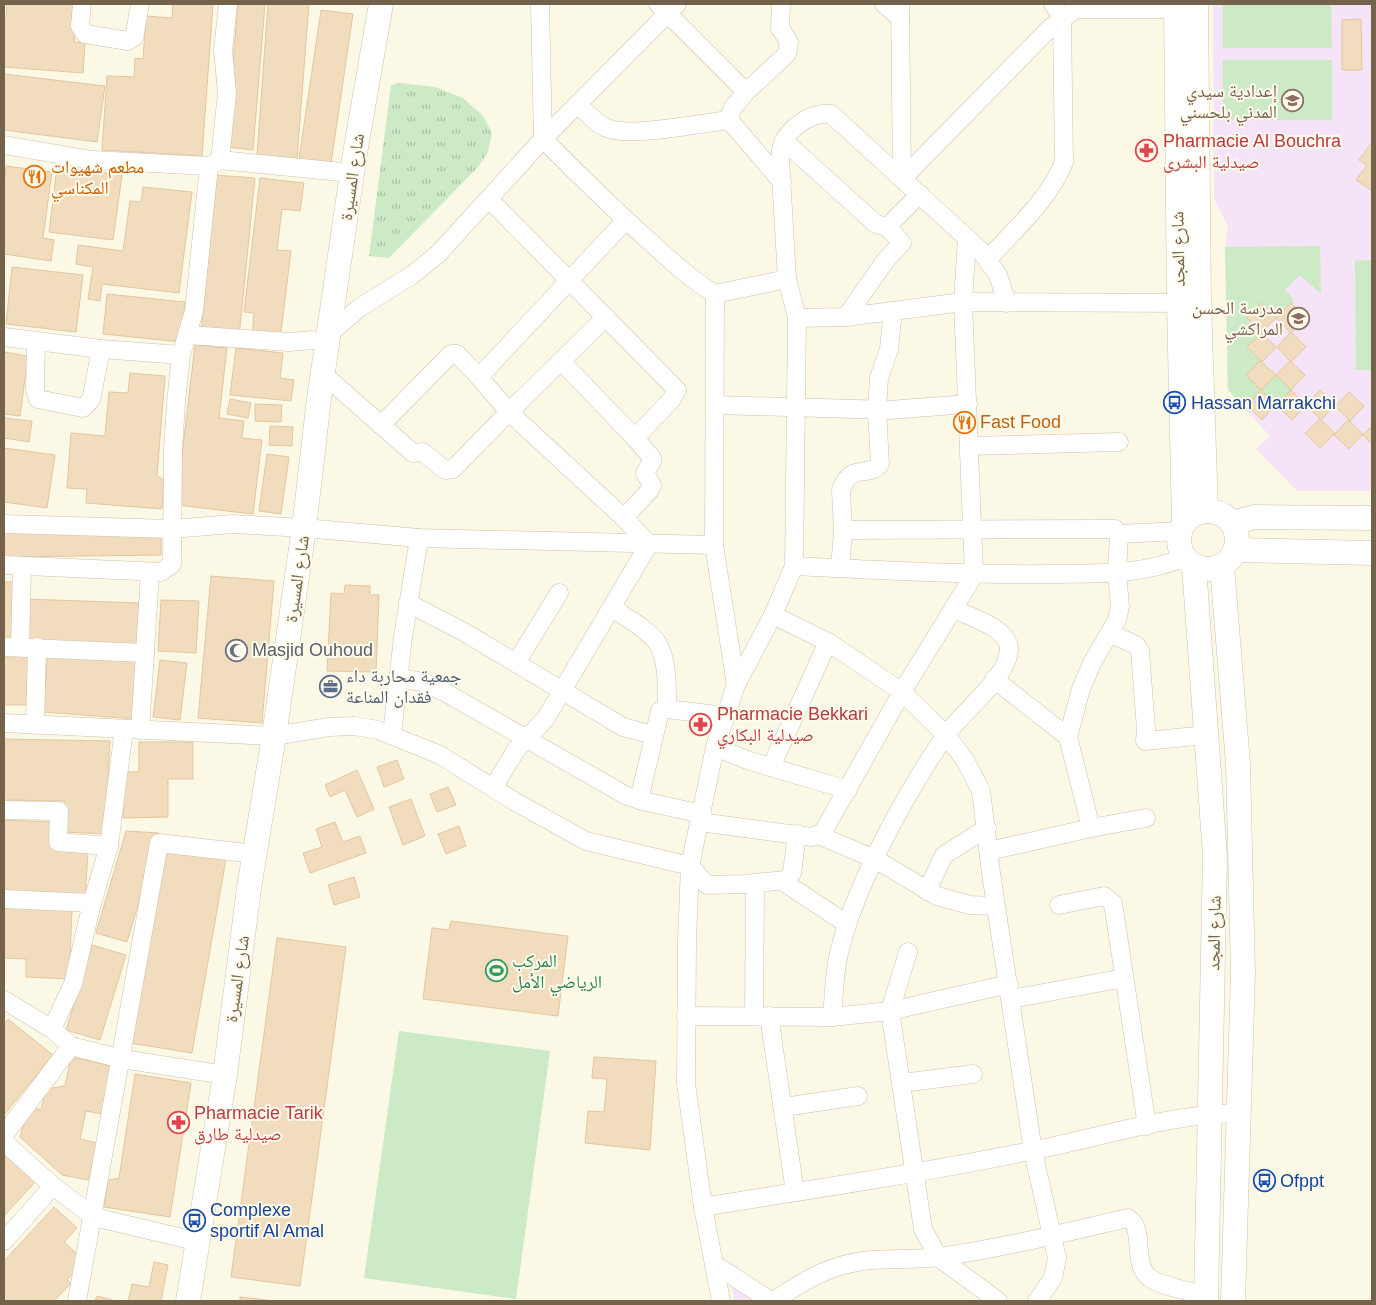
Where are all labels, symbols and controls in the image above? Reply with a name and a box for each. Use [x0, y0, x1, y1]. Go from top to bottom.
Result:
place label: إعدادية سيدي المدني بلحسني [1180, 81, 1277, 127]
school or university icon: إعدادية سيدي المدني بلحسني [1281, 89, 1305, 113]
place label: Pharmacie Al Bouchra صيدلية البشرى [1163, 131, 1342, 173]
street label: شارع المسيرة [336, 132, 369, 222]
pharmacy icon: Pharmacie Al Bouchra صيدلية البشرى [1135, 139, 1159, 163]
place label: مطعم شهيوات المكناسي [51, 157, 144, 203]
restaurant icon: مطعم شهيوات المكناسي [23, 165, 47, 189]
street label: شارع المجد [1167, 211, 1190, 287]
place label: مدرسة الحسن المراكشي [1192, 298, 1283, 344]
school or university icon: مدرسة الحسن المراكشي [1287, 306, 1311, 330]
bus stop icon: Hassan Marrakchi [1163, 391, 1187, 415]
place label: Hassan Marrakchi [1191, 393, 1336, 413]
restaurant icon: Fast Food [952, 410, 976, 434]
place label: Fast Food [980, 412, 1061, 432]
street label: شارع المسيرة [281, 534, 314, 624]
mosque icon: Masjid Ouhoud [224, 638, 248, 662]
place label: Masjid Ouhoud [252, 640, 373, 660]
place label: جمعية محاربة داء فقدان المناعة [346, 666, 461, 708]
office icon: جمعية محاربة داء فقدان المناعة [318, 674, 342, 698]
place label: Pharmacie Bekkari صيدلية البكاري [717, 704, 868, 750]
pharmacy icon: Pharmacie Bekkari صيدلية البكاري [689, 712, 713, 736]
street label: شارع المجد [1203, 895, 1226, 971]
street label: شارع المسيرة [221, 934, 254, 1024]
place label: المركب الرياضي الأمل [512, 951, 602, 997]
sports icon: المركب الرياضي الأمل [484, 959, 508, 983]
place label: Pharmacie Tarik صيدلية طارق [194, 1103, 324, 1145]
pharmacy icon: Pharmacie Tarik صيدلية طارق [166, 1111, 190, 1135]
bus stop icon: Ofppt [1252, 1169, 1276, 1193]
place label: Ofppt [1280, 1171, 1324, 1191]
place label: Complexe sportif Al Amal [210, 1200, 324, 1241]
bus stop icon: Complexe sportif Al Amal [182, 1208, 206, 1232]

